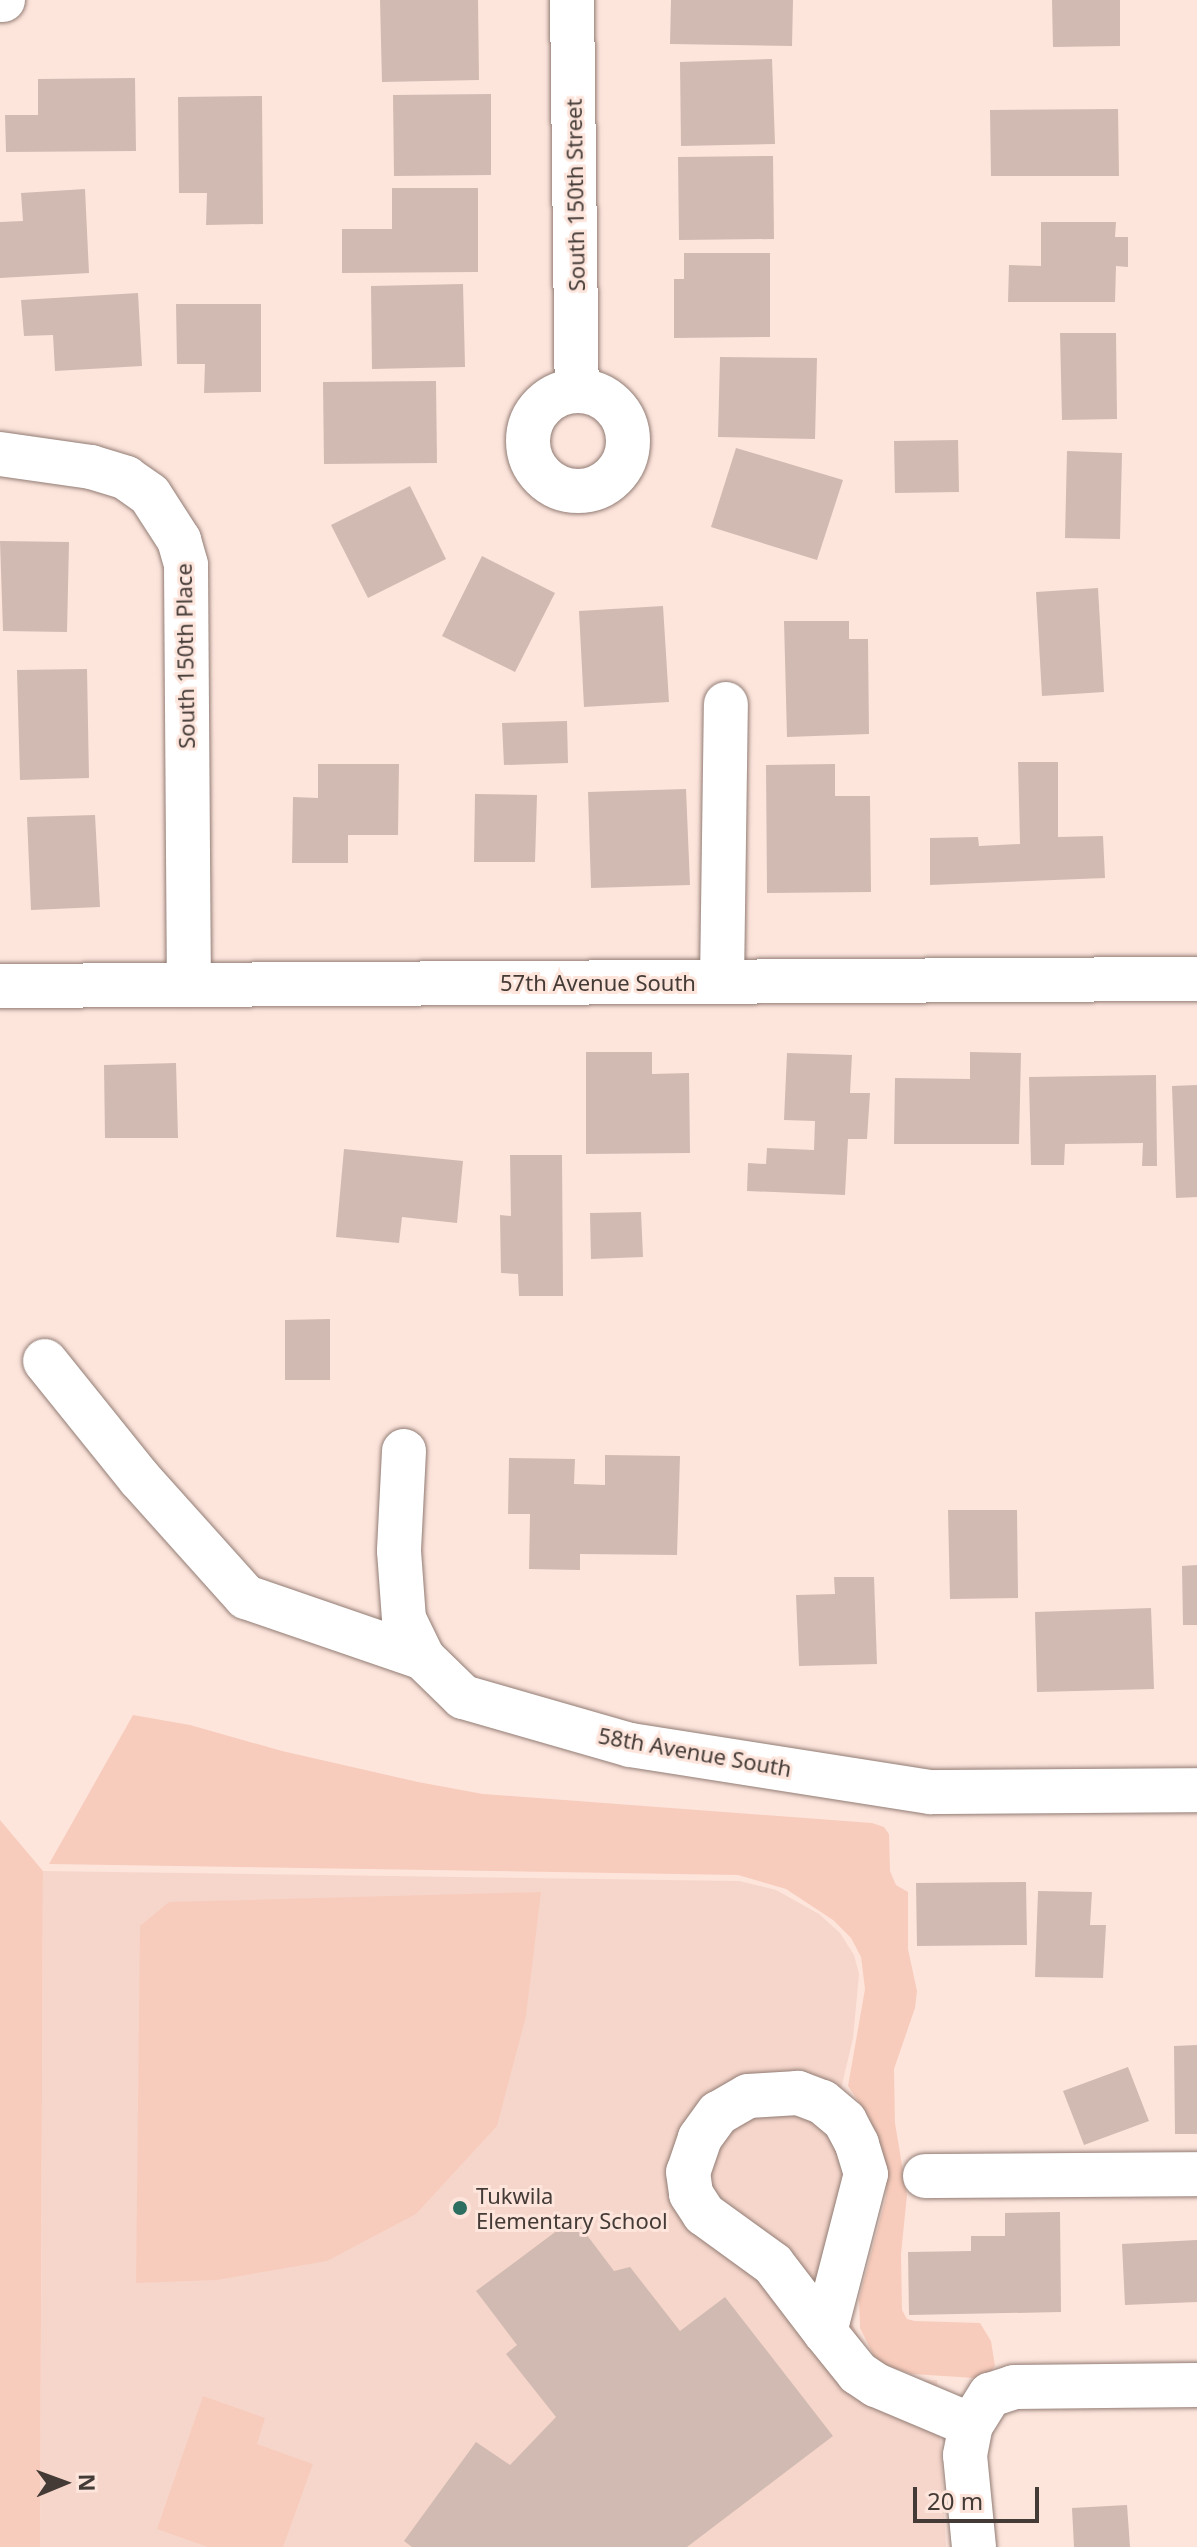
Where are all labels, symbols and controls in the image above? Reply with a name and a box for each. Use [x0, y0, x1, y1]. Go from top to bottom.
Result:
street label: South 150th Street [560, 98, 590, 292]
street label: South 150th Place [170, 563, 200, 749]
street label: 57th Avenue South [500, 970, 696, 996]
street label: 58th Avenue South [596, 1722, 794, 1782]
place label: Tukwila Elementary School [476, 2182, 668, 2234]
marker: Tukwila Elementary School [451, 2199, 469, 2217]
north arrow [24, 2443, 104, 2523]
scale bar [917, 2471, 1043, 2521]
text: N [73, 2473, 103, 2492]
text: 20 m [927, 2484, 983, 2517]

